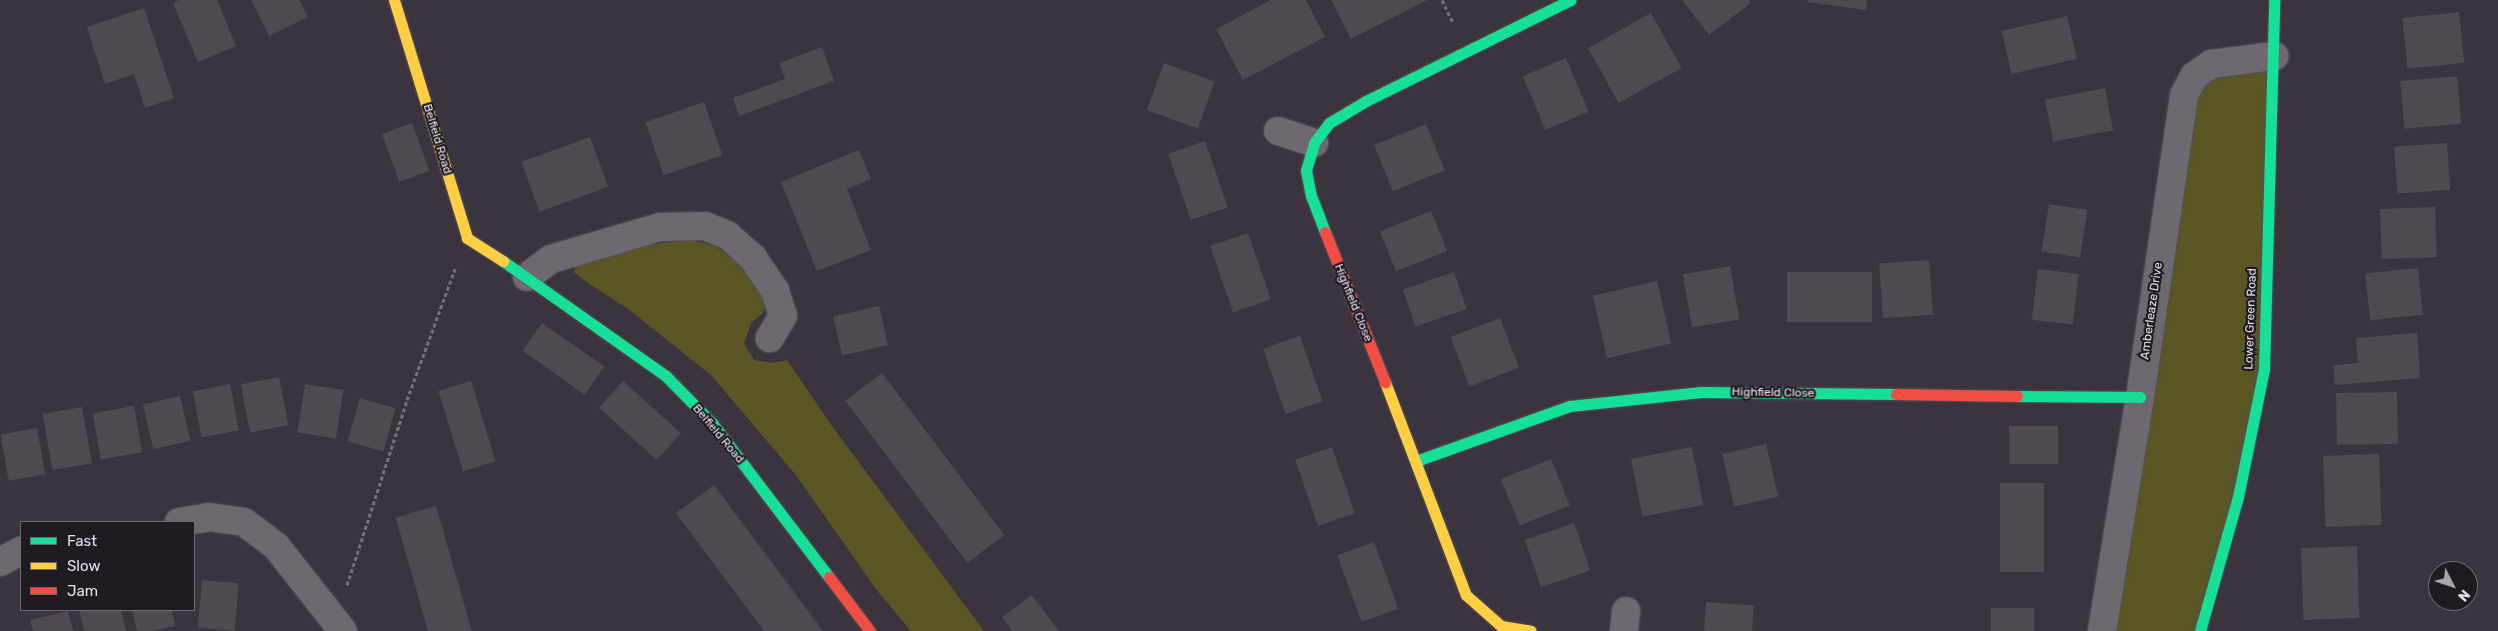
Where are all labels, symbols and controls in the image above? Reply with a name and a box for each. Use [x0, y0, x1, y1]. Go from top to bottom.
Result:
street label: Belfield Road [420, 102, 454, 176]
street label: Amberleaze Drive [2138, 261, 2166, 361]
street label: Highfield Close [1331, 262, 1375, 344]
street label: Lower Green Road [2242, 268, 2260, 370]
street label: Highfield Close [1731, 385, 1815, 401]
street label: Belfield Road [689, 402, 747, 466]
legend [20, 521, 195, 611]
text: Fast [67, 532, 97, 550]
text: Slow [67, 557, 100, 575]
north arrow [2428, 561, 2478, 611]
text: Jam [67, 582, 98, 600]
text: N [2454, 586, 2474, 605]

